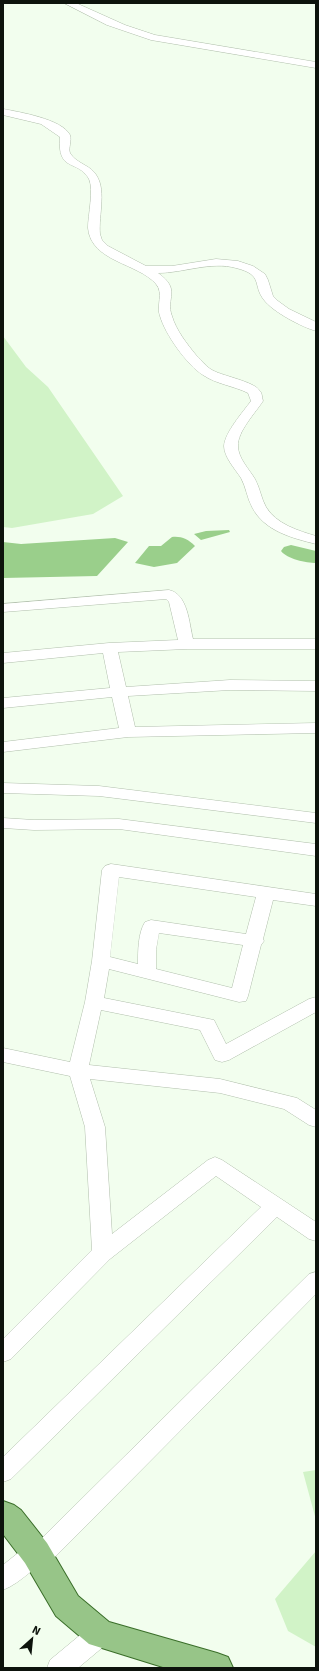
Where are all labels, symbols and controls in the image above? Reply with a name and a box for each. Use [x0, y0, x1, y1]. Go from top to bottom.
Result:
north arrow [12, 1619, 52, 1659]
text: N [30, 1623, 43, 1638]

